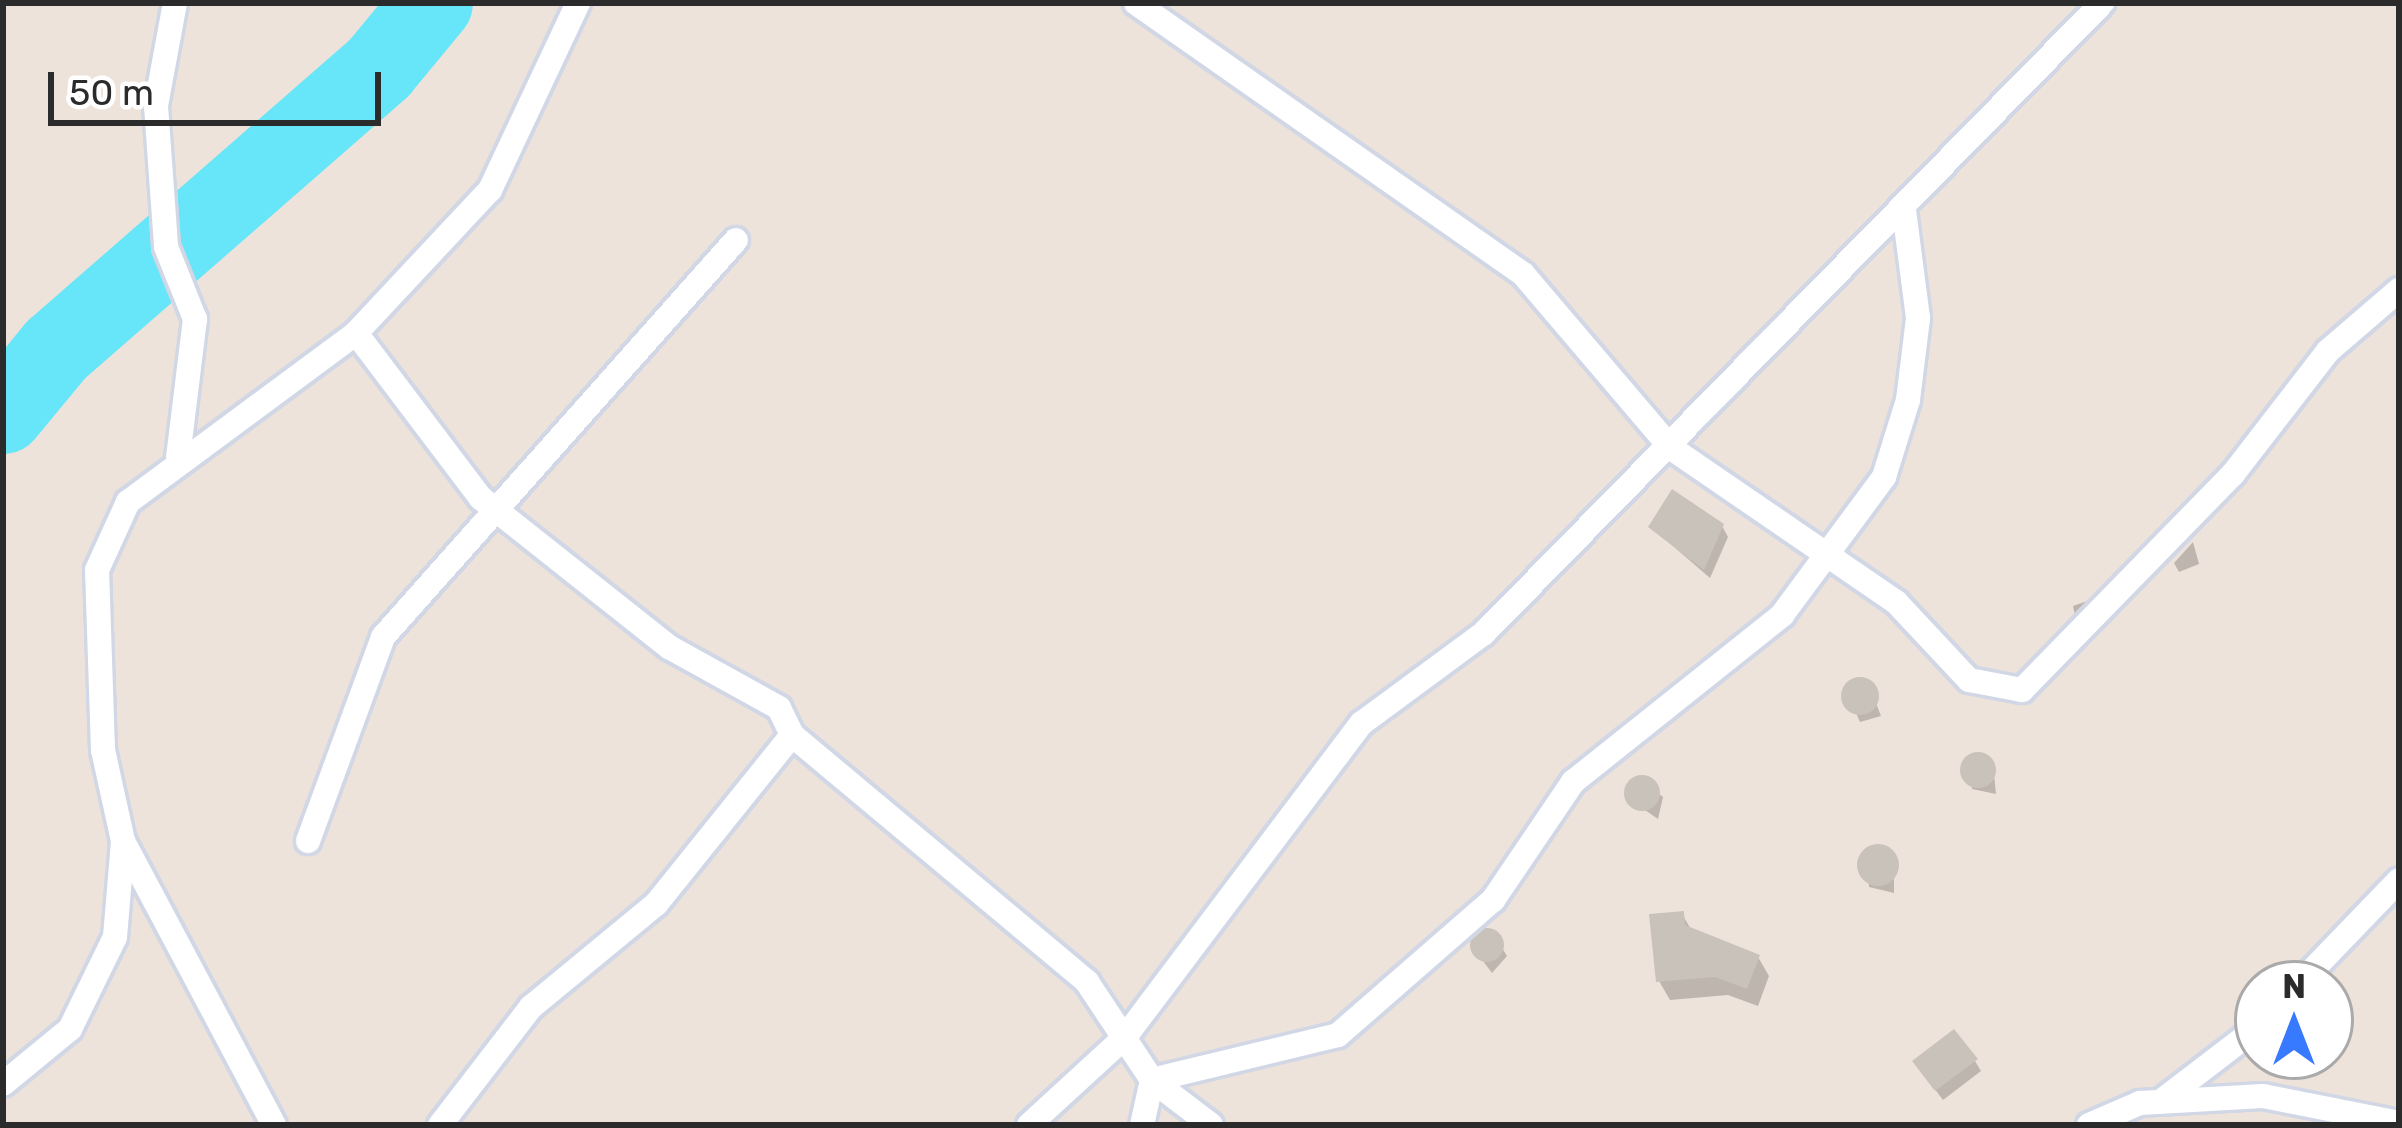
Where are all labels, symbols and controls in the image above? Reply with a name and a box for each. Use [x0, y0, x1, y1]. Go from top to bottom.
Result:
scale bar [54, 48, 387, 122]
text: 50 m [69, 71, 154, 114]
north arrow [2234, 960, 2354, 1080]
text: N [2282, 967, 2306, 1006]

